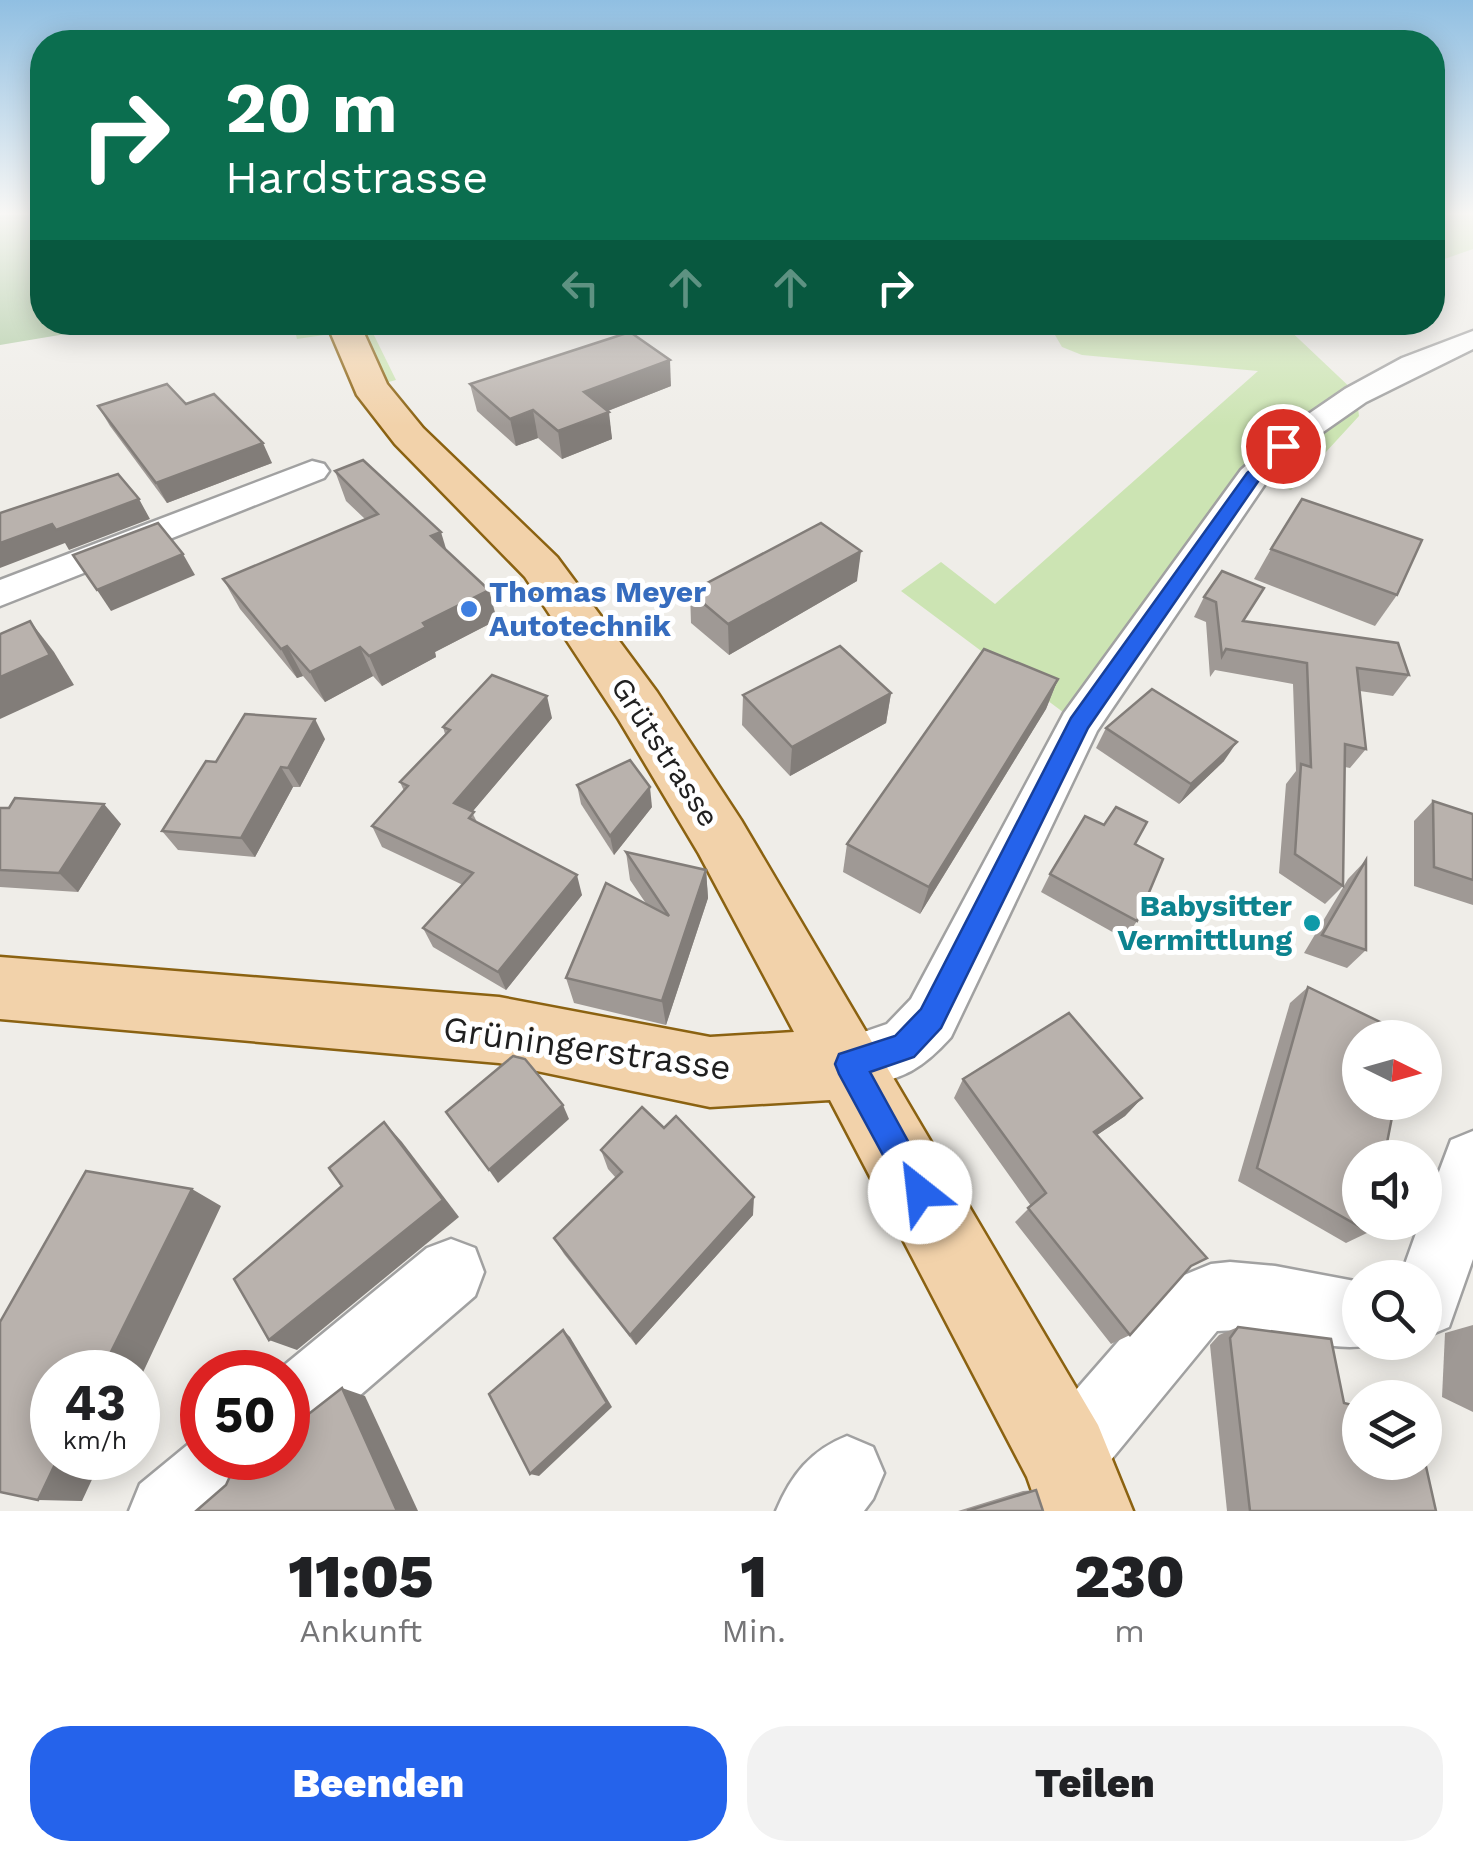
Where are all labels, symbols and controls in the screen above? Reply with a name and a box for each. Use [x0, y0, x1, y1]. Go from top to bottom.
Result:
text: 20 m [225, 67, 398, 149]
icon: right [60, 70, 190, 200]
text: Hardstrasse [225, 151, 488, 204]
icon: left [553, 260, 608, 315]
icon: ahead [658, 260, 713, 315]
icon: ahead [763, 260, 818, 315]
icon: right [868, 260, 923, 315]
pin [1241, 404, 1326, 489]
icon: arrive [1256, 419, 1311, 474]
place label: Thomas Meyer Autotechnik [489, 574, 706, 643]
marker: Thomas Meyer Autotechnik [458, 598, 480, 620]
street label: Grütstrasse [604, 670, 727, 833]
place label: Babysitter Vermittlung [1117, 888, 1292, 957]
marker: Babysitter Vermittlung [1301, 912, 1323, 934]
street label: Grüningerstrasse [440, 1007, 734, 1089]
north arrow [1342, 1020, 1442, 1120]
map controls [1342, 1020, 1442, 1480]
position arrow [868, 1140, 972, 1244]
button: sound [1342, 1140, 1442, 1240]
button: search [1342, 1260, 1442, 1360]
speed limit sign: 50 [180, 1350, 310, 1480]
text: 43 [64, 1373, 126, 1432]
button: layers [1342, 1380, 1442, 1480]
text: km/h [63, 1426, 127, 1455]
text: 11:05 [288, 1541, 433, 1612]
text: 1 [740, 1541, 767, 1612]
text: 230 [1074, 1541, 1185, 1612]
text: Ankunft [299, 1612, 422, 1650]
text: Min. [722, 1612, 786, 1650]
text: m [1114, 1612, 1145, 1650]
button: Beenden [30, 1726, 727, 1841]
button: Teilen [747, 1726, 1443, 1841]

